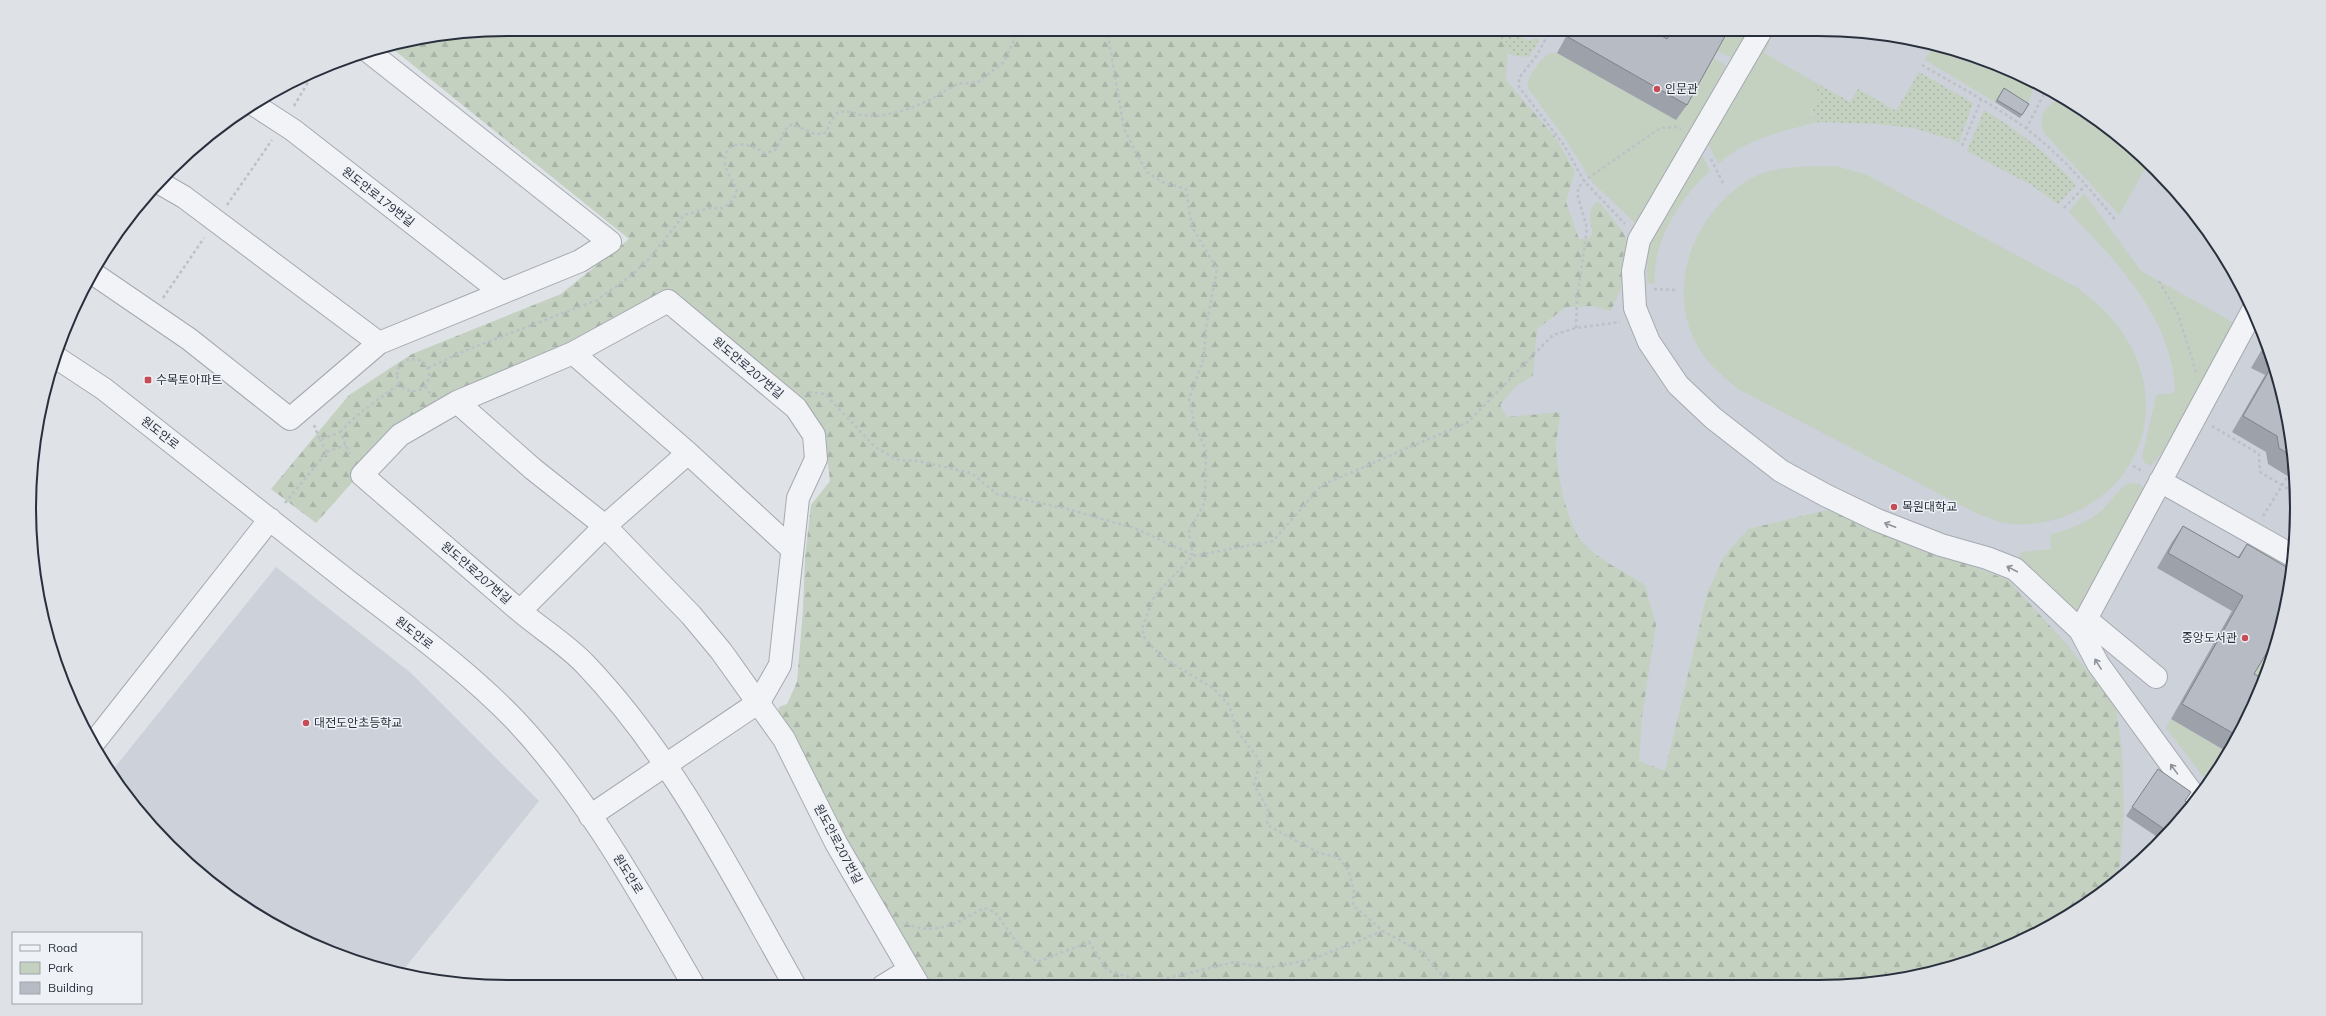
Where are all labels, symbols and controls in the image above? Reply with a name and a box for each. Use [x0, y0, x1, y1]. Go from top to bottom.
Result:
place label: 인문관 [1665, 81, 1698, 96]
marker: 인문관 [1652, 84, 1662, 94]
street label: 원도안로179번길 [339, 164, 418, 230]
street label: 원도안로207번길 [710, 334, 787, 402]
place label: 수목토아파트 [156, 372, 222, 387]
marker: 수목토아파트 [143, 375, 153, 385]
street label: 원도안로 [138, 413, 182, 452]
place label: 목원대학교 [1902, 499, 1957, 514]
marker: 목원대학교 [1889, 502, 1899, 512]
one-way arrow [1884, 521, 1896, 528]
street label: 원도안로207번길 [438, 538, 514, 607]
one-way arrow [2006, 565, 2018, 572]
street label: 원도안로 [392, 613, 436, 652]
place label: 중앙도서관 [2182, 630, 2237, 645]
marker: 중앙도서관 [2240, 633, 2250, 643]
one-way arrow [2094, 658, 2102, 669]
place label: 대전도안초등학교 [314, 715, 402, 730]
marker: 대전도안초등학교 [301, 718, 311, 728]
one-way arrow [2170, 763, 2178, 774]
street label: 원도안로207번길 [811, 801, 866, 886]
street label: 원도안로 [610, 851, 646, 896]
legend [12, 932, 142, 1004]
text: Road [48, 940, 77, 955]
text: Park [48, 960, 74, 975]
text: Building [48, 980, 93, 995]

